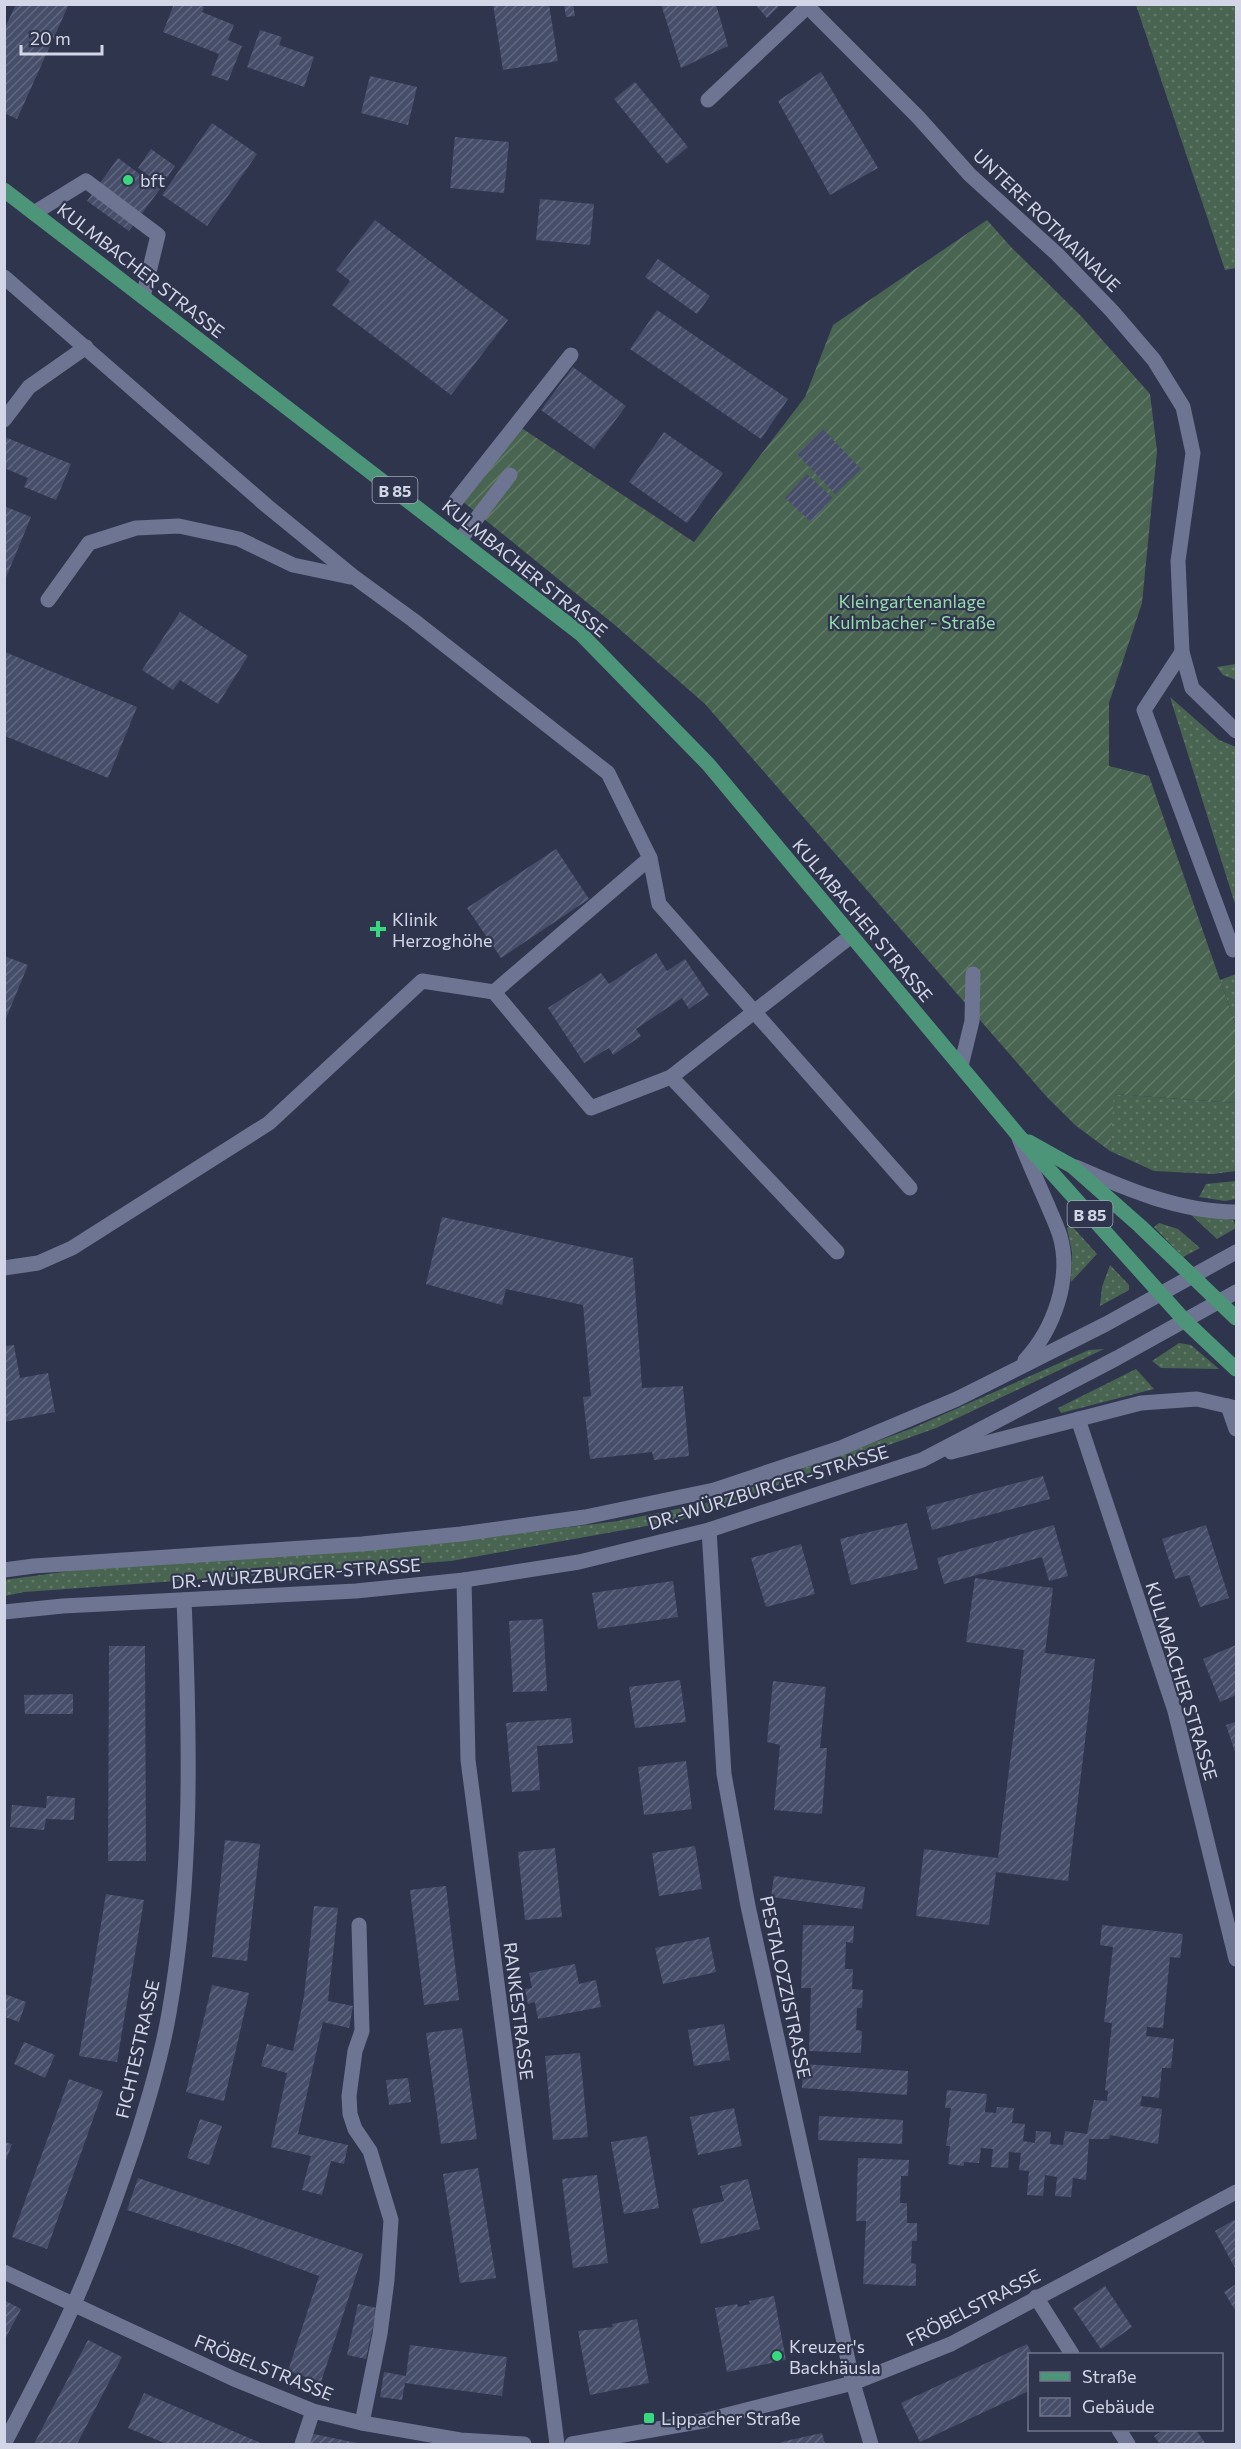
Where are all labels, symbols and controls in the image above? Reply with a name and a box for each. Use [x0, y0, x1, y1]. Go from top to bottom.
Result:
scale bar [21, 18, 102, 56]
text: 20 m [30, 27, 71, 49]
street label: UNTERE ROTMAINAUE [969, 144, 1125, 296]
place label: bft [140, 169, 165, 191]
marker: bft [121, 173, 135, 187]
street label: KULMBACHER STRASSE [53, 198, 229, 342]
road number: B 85 [372, 477, 418, 503]
street label: KULMBACHER STRASSE [438, 495, 612, 641]
park label: Kleingartenanlage Kulmbacher - Straße [828, 590, 996, 633]
street label: KULMBACHER STRASSE [788, 834, 938, 1006]
place label: Klinik Herzoghöhe [392, 908, 493, 951]
marker: Klinik Herzoghöhe [369, 920, 387, 938]
road number: B 85 [1068, 1201, 1112, 1227]
street label: DR.-WÜRZBURGER-STRASSE [645, 1440, 891, 1534]
street label: DR.-WÜRZBURGER-STRASSE [170, 1553, 422, 1593]
street label: KULMBACHER STRASSE [1141, 1579, 1223, 1783]
street label: PESTALOZZISTRASSE [756, 1894, 816, 2080]
street label: RANKESTRASSE [500, 1941, 538, 2081]
street label: FICHTESTRASSE [110, 1978, 164, 2120]
street label: FRÖBELSTRASSE [902, 2264, 1044, 2350]
street label: FRÖBELSTRASSE [191, 2329, 337, 2405]
place label: Kreuzer's Backhäusla [789, 2335, 881, 2378]
marker: Kreuzer's Backhäusla [770, 2349, 784, 2363]
legend [1028, 2353, 1223, 2431]
text: Straße [1082, 2365, 1137, 2387]
text: Gebäude [1082, 2395, 1155, 2417]
place label: Lippacher Straße [661, 2407, 801, 2429]
marker: Lippacher Straße [642, 2411, 656, 2425]

